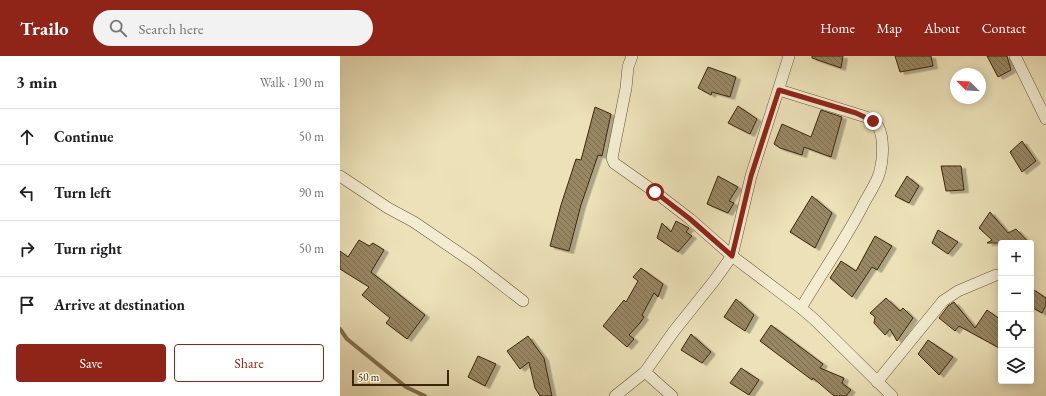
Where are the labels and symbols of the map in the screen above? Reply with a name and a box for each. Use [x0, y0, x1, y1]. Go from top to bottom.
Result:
north arrow [950, 68, 986, 104]
route end [864, 112, 882, 130]
route start [646, 183, 664, 201]
scale bar [352, 368, 449, 387]

